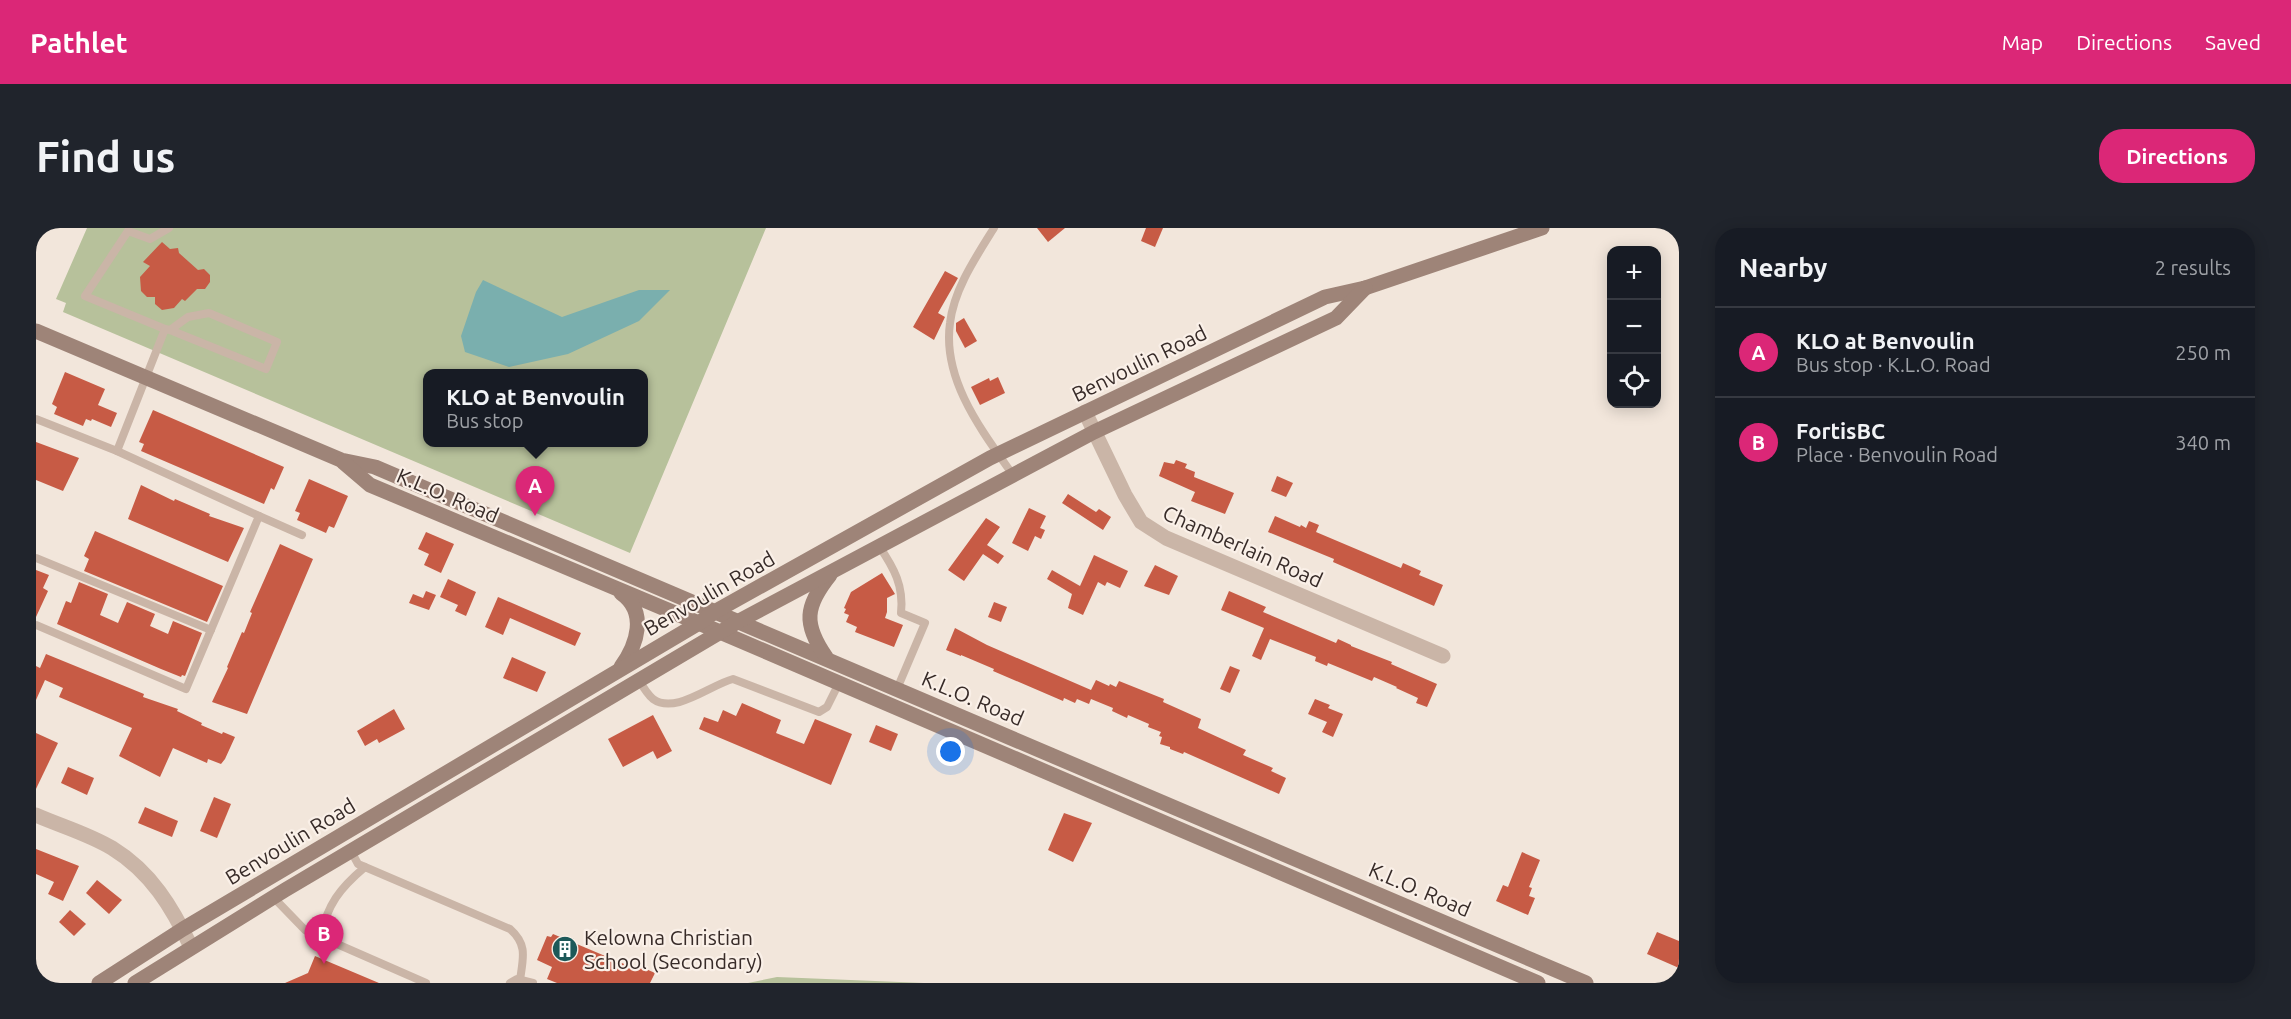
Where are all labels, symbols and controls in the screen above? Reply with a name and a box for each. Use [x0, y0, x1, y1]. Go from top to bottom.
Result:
text: Pathlet [30, 27, 128, 58]
text: Map [2002, 30, 2043, 54]
text: Directions [2076, 30, 2172, 54]
text: Saved [2205, 30, 2261, 54]
button: Directions [2099, 129, 2255, 183]
text: Find us [36, 133, 175, 180]
map controls [1607, 246, 1661, 408]
button: + [1607, 246, 1661, 300]
text: Nearby [1739, 253, 1827, 282]
text: 2 results [2155, 256, 2231, 279]
button: − [1607, 300, 1661, 354]
street label: Benvoulin Road [1068, 320, 1210, 406]
text: KLO at Benvoulin [1796, 328, 1975, 353]
text: A [1751, 341, 1766, 364]
text: 250 m [2175, 341, 2231, 364]
text: Bus stop · K.L.O. Road [1796, 353, 1991, 376]
button: locate [1607, 354, 1661, 408]
popup [423, 369, 648, 447]
text: KLO at Benvoulin [446, 384, 625, 409]
text: Bus stop [446, 409, 524, 432]
text: FortisBC [1796, 418, 1885, 443]
text: B [1752, 431, 1765, 454]
text: 340 m [2175, 431, 2231, 454]
text: Place · Benvoulin Road [1796, 443, 1998, 466]
street label: K.L.O. Road [393, 463, 503, 527]
pin: A [516, 466, 554, 516]
street label: Chamberlain Road [1159, 500, 1327, 592]
street label: Benvoulin Road [639, 546, 779, 640]
street label: K.L.O. Road [918, 666, 1028, 730]
your location [936, 737, 965, 766]
street label: Benvoulin Road [221, 793, 359, 889]
street label: K.L.O. Road [1365, 857, 1475, 921]
pin: B [304, 914, 344, 964]
place label: Kelowna Christian School (Secondary) [584, 925, 763, 973]
building icon: Kelowna Christian School (Secondary) [550, 934, 580, 964]

